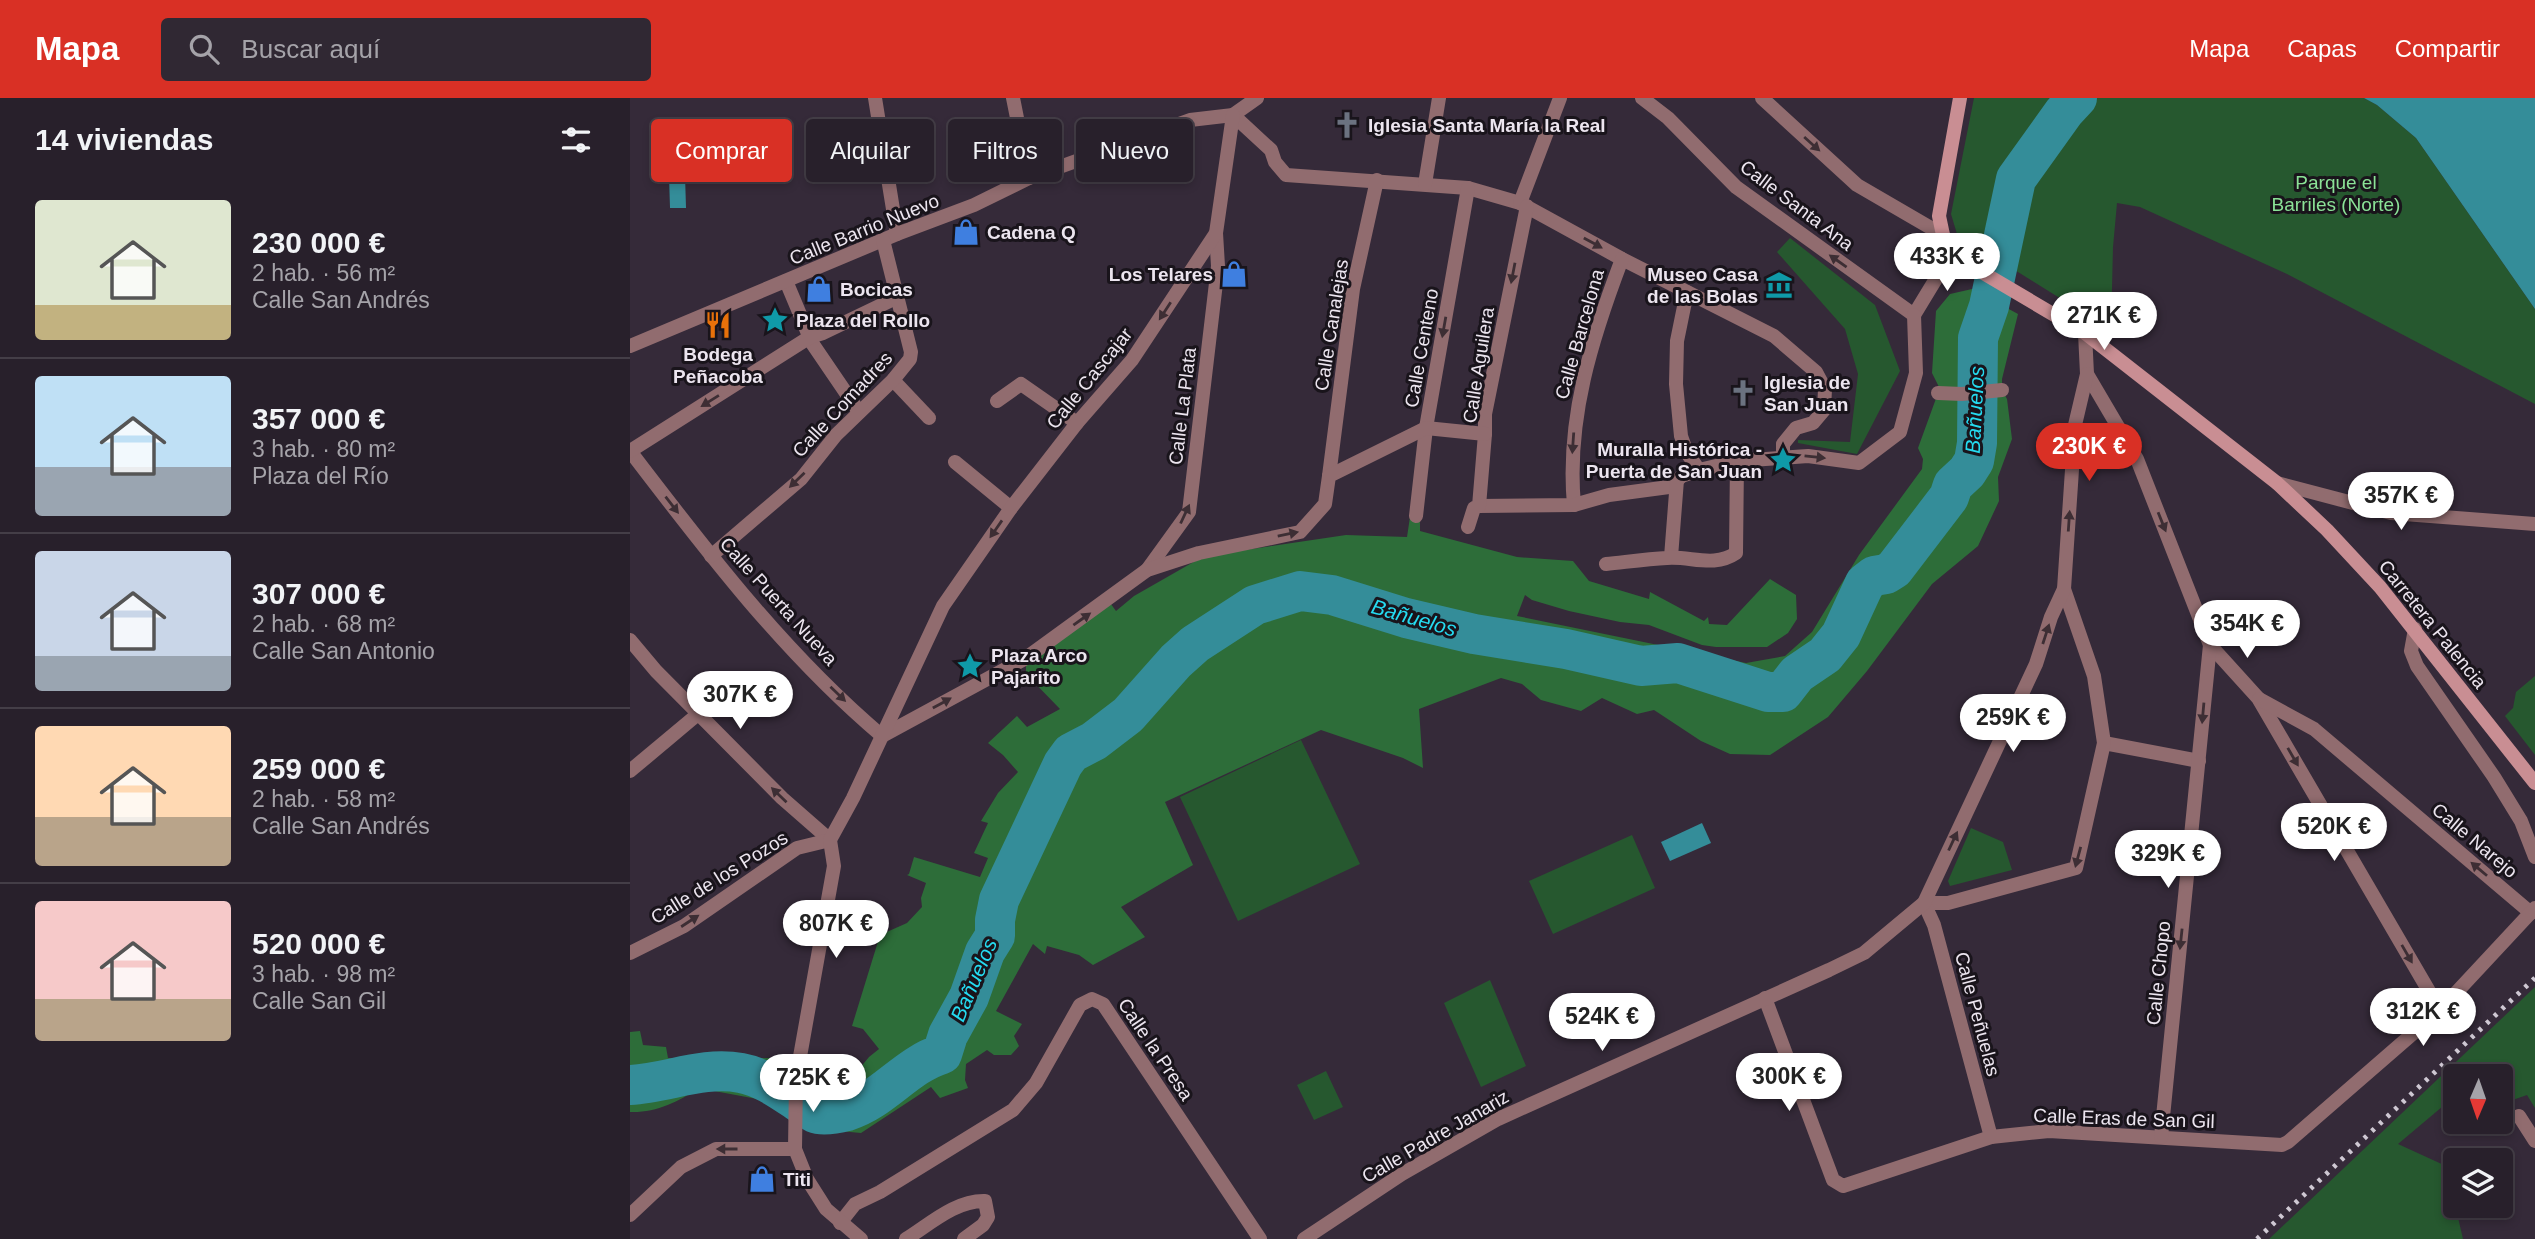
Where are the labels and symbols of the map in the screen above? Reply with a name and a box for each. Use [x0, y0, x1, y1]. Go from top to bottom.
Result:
church icon: Iglesia Santa María la Real [1332, 110, 1362, 140]
place label: Iglesia Santa María la Real [1368, 115, 1606, 136]
one-way arrow [1803, 136, 1821, 152]
street label: Calle Santa Ana [1736, 156, 1858, 255]
park label: Parque el Barriles (Norte) [2272, 172, 2400, 215]
street label: Calle Barrio Nuevo [786, 190, 942, 269]
shop icon: Cadena Q [951, 217, 981, 247]
place label: Cadena Q [987, 222, 1076, 243]
pin: 433K € [1890, 234, 2004, 293]
one-way arrow [1583, 237, 1602, 249]
one-way arrow [1829, 254, 1847, 268]
street label: Calle Canalejas [1311, 258, 1352, 392]
shop icon: Los Telares [1219, 259, 1249, 289]
one-way arrow [1508, 262, 1519, 284]
place label: Los Telares [1109, 264, 1213, 285]
place label: Museo Casa de las Bolas [1647, 264, 1758, 307]
street label: Calle Barcelona [1551, 266, 1608, 402]
museum icon: Museo Casa de las Bolas [1764, 270, 1794, 300]
shop icon: Bocicas [804, 274, 834, 304]
place label: Bocicas [840, 279, 913, 300]
street label: Calle Centeno [1401, 287, 1442, 409]
pin: 271K € [2047, 292, 2161, 352]
one-way arrow [1158, 301, 1171, 320]
place icon: Plaza del Rollo [760, 305, 790, 335]
street label: Calle Aguilera [1459, 305, 1498, 425]
restaurant icon: Bodega Peñacoba [703, 310, 733, 340]
place label: Plaza del Rollo [796, 310, 930, 331]
one-way arrow [1438, 316, 1449, 338]
street label: Calle Cascajar [1042, 323, 1137, 433]
place label: Bodega Peñacoba [673, 344, 763, 387]
street label: Calle La Plata [1165, 346, 1200, 466]
street label: Calle Comadres [788, 347, 897, 461]
water label: Bañuelos [1961, 365, 1988, 454]
place label: Iglesia de San Juan [1764, 372, 1851, 415]
church icon: Iglesia de San Juan [1728, 378, 1758, 408]
one-way arrow [700, 394, 720, 407]
pin: 230K € [2032, 424, 2146, 483]
one-way arrow [1567, 432, 1578, 454]
place label: Muralla Histórica - Puerta de San Juan [1586, 439, 1762, 482]
place icon: Muralla Histórica - Puerta de San Juan [1768, 445, 1798, 475]
one-way arrow [1804, 452, 1826, 463]
one-way arrow [789, 472, 806, 489]
pin: 357K € [2344, 472, 2458, 532]
one-way arrow [664, 496, 679, 514]
one-way arrow [1179, 503, 1191, 524]
one-way arrow [2064, 509, 2075, 531]
one-way arrow [2157, 511, 2168, 532]
one-way arrow [989, 520, 1003, 538]
one-way arrow [1277, 528, 1299, 539]
street label: Calle Puerta Nueva [716, 533, 842, 670]
street label: Carretera Palencia [2375, 556, 2491, 693]
water label: Bañuelos [1369, 594, 1460, 641]
pin: 354K € [2190, 601, 2304, 660]
one-way arrow [1073, 612, 1091, 626]
one-way arrow [2041, 623, 2052, 644]
place label: Plaza Arco Pajarito [991, 645, 1087, 688]
place icon: Plaza Arco Pajarito [955, 651, 985, 681]
pin: 307K € [683, 672, 797, 731]
one-way arrow [829, 686, 846, 702]
pin: 259K € [1956, 694, 2070, 754]
one-way arrow [932, 697, 952, 709]
one-way arrow [2197, 702, 2208, 724]
one-way arrow [2286, 748, 2299, 767]
one-way arrow [771, 788, 788, 804]
street label: Calle Narejo [2428, 799, 2521, 882]
pin: 520K € [2277, 804, 2391, 863]
street label: Calle de los Pozos [647, 827, 792, 928]
pin: 329K € [2111, 830, 2225, 890]
one-way arrow [1947, 831, 1958, 851]
one-way arrow [2072, 846, 2083, 868]
one-way arrow [2470, 861, 2488, 877]
pin: 807K € [779, 900, 893, 960]
one-way arrow [681, 915, 700, 928]
street label: Calle Chopo [2143, 920, 2174, 1026]
one-way arrow [2175, 929, 2186, 951]
water label: Bañuelos [946, 935, 1001, 1025]
one-way arrow [2401, 944, 2413, 964]
street label: Calle Peñuelas [1951, 950, 2004, 1079]
pin: 312K € [2366, 988, 2480, 1048]
pin: 524K € [1545, 993, 1659, 1053]
street label: Calle la Presa [1114, 994, 1198, 1105]
pin: 725K € [756, 1054, 870, 1114]
pin: 300K € [1732, 1054, 1846, 1113]
north arrow [2443, 1064, 2513, 1134]
street label: Calle Padre Janariz [1358, 1086, 1512, 1187]
street label: Calle Eras de San Gil [2033, 1105, 2215, 1132]
one-way arrow [716, 1143, 738, 1155]
shop icon: Titi [747, 1164, 777, 1194]
place label: Titi [783, 1169, 811, 1190]

